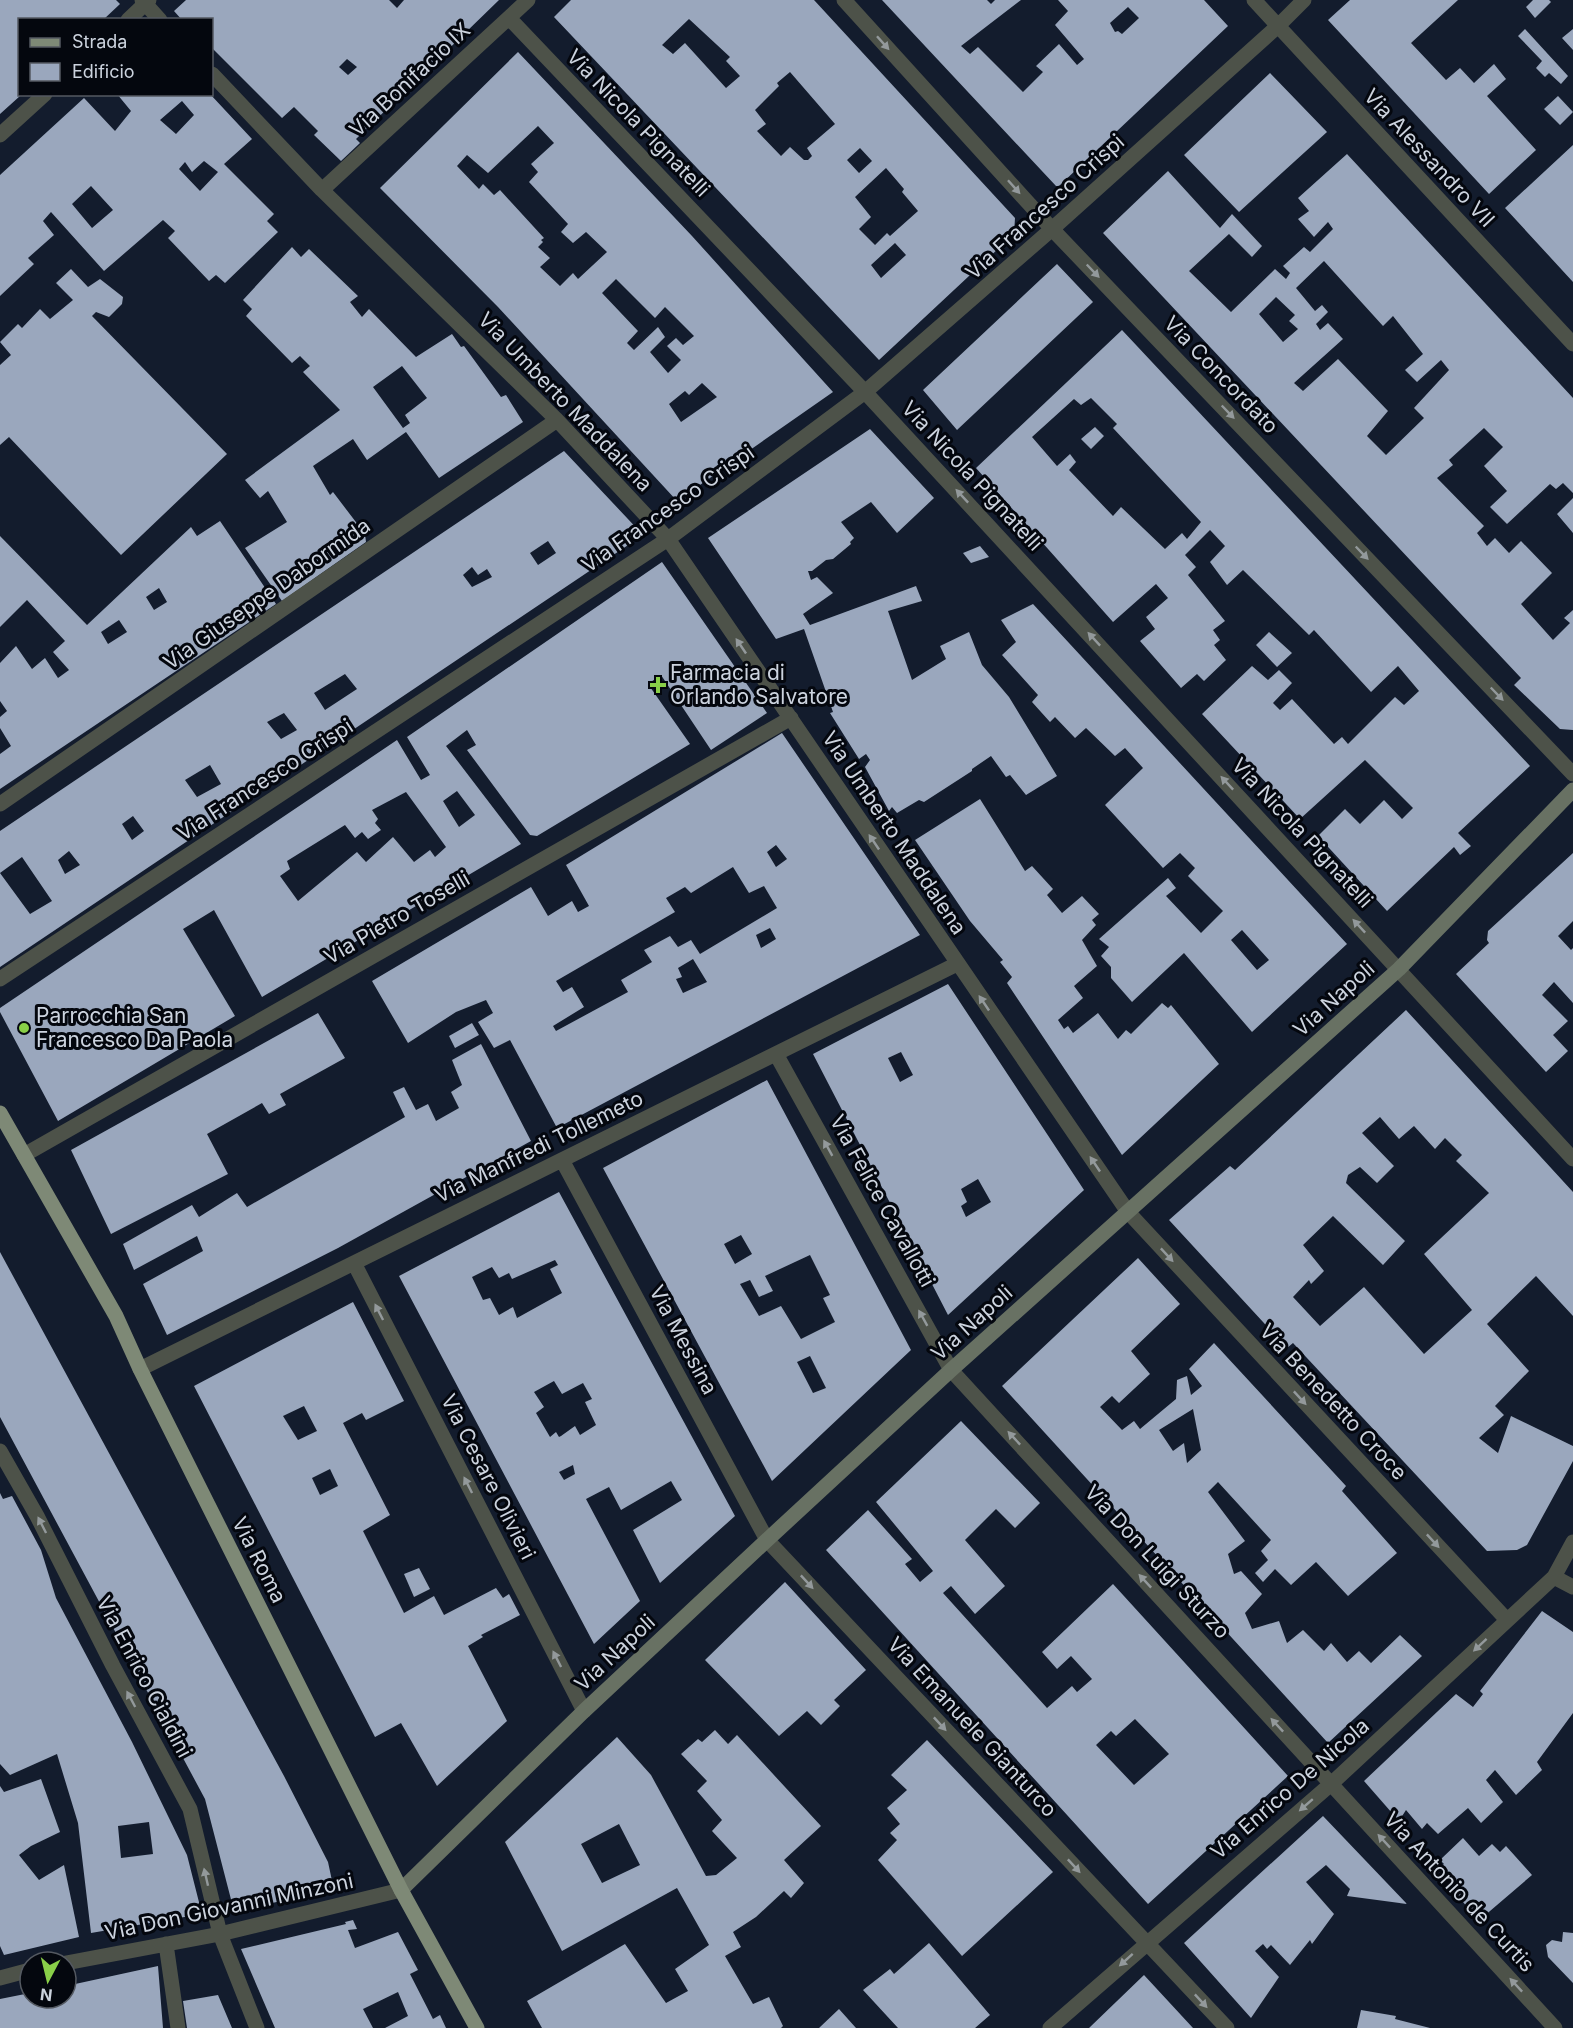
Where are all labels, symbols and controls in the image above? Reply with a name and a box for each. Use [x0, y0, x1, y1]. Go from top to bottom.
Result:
street label: Via Bonifacio IX [344, 17, 475, 142]
legend [18, 18, 213, 96]
text: Strada [72, 31, 127, 52]
one-way arrow [876, 35, 889, 50]
street label: Via Nicola Pignatelli [562, 44, 715, 202]
text: Edificio [72, 61, 135, 82]
street label: Via Alessandro VII [1359, 83, 1500, 232]
street label: Via Francesco Crispi [960, 129, 1129, 284]
one-way arrow [1007, 180, 1021, 195]
one-way arrow [1086, 264, 1100, 279]
street label: Via Umberto Maddalena [473, 307, 658, 497]
street label: Via Concordato [1159, 311, 1284, 439]
street label: Via Nicola Pignatelli [897, 396, 1048, 556]
one-way arrow [1220, 405, 1234, 419]
street label: Via Francesco Crispi [577, 440, 759, 578]
one-way arrow [955, 489, 969, 504]
street label: Via Giuseppe Dabormida [159, 513, 375, 674]
one-way arrow [1355, 546, 1369, 560]
one-way arrow [1087, 632, 1101, 647]
one-way arrow [736, 638, 747, 654]
place label: Farmacia di Orlando Salvatore [670, 660, 848, 709]
marker: Farmacia di Orlando Salvatore [651, 678, 665, 692]
one-way arrow [1490, 687, 1504, 702]
street label: Via Francesco Crispi [172, 713, 357, 846]
street label: Via Umberto Maddalena [817, 726, 972, 939]
street label: Via Nicola Pignatelli [1227, 753, 1378, 913]
one-way arrow [1220, 775, 1234, 790]
one-way arrow [869, 834, 880, 850]
street label: Via Pietro Toselli [319, 866, 474, 969]
one-way arrow [1352, 918, 1366, 933]
street label: Via Napoli [1288, 956, 1379, 1042]
one-way arrow [978, 996, 990, 1012]
place label: Parrocchia San Francesco Da Paola [36, 1003, 233, 1052]
marker: Parrocchia San Francesco Da Paola [17, 1021, 31, 1035]
street label: Via Manfredi Tollemeto [431, 1085, 647, 1208]
street label: Via Felice Cavallotti [825, 1110, 940, 1291]
one-way arrow [823, 1139, 833, 1156]
one-way arrow [1089, 1156, 1100, 1172]
one-way arrow [1160, 1248, 1174, 1262]
street label: Via Napoli [926, 1280, 1017, 1366]
street label: Via Messina [644, 1281, 723, 1399]
one-way arrow [374, 1303, 384, 1320]
one-way arrow [918, 1310, 928, 1327]
street label: Via Benedetto Croce [1255, 1318, 1412, 1485]
street label: Via Cesare Olivieri [436, 1390, 541, 1564]
one-way arrow [1293, 1391, 1307, 1405]
one-way arrow [1007, 1430, 1021, 1445]
one-way arrow [463, 1477, 473, 1494]
street label: Via Don Luigi Sturzo [1080, 1480, 1235, 1644]
street label: Via Roma [227, 1513, 292, 1607]
one-way arrow [38, 1517, 47, 1534]
one-way arrow [1426, 1533, 1440, 1548]
one-way arrow [799, 1575, 813, 1589]
one-way arrow [1139, 1575, 1153, 1589]
street label: Via Enrico Cialdini [91, 1592, 197, 1762]
street label: Via Napoli [569, 1609, 660, 1696]
street label: Via Emanuele Gianturco [882, 1632, 1062, 1822]
one-way arrow [1473, 1638, 1488, 1652]
one-way arrow [553, 1650, 563, 1668]
one-way arrow [126, 1690, 136, 1707]
street label: Via Enrico De Nicola [1205, 1713, 1374, 1864]
one-way arrow [933, 1717, 947, 1731]
one-way arrow [1271, 1718, 1284, 1733]
one-way arrow [1298, 1799, 1314, 1812]
street label: Via Antonio de Curtis [1379, 1807, 1540, 1977]
one-way arrow [1377, 1834, 1391, 1849]
one-way arrow [1067, 1858, 1080, 1873]
street label: Via Don Giovanni Minzoni [102, 1868, 355, 1945]
one-way arrow [201, 1868, 211, 1886]
north arrow [18, 1950, 78, 2010]
one-way arrow [1119, 1953, 1134, 1967]
one-way arrow [1510, 1978, 1523, 1993]
text: N [39, 1984, 53, 2006]
one-way arrow [1194, 1993, 1208, 2008]

